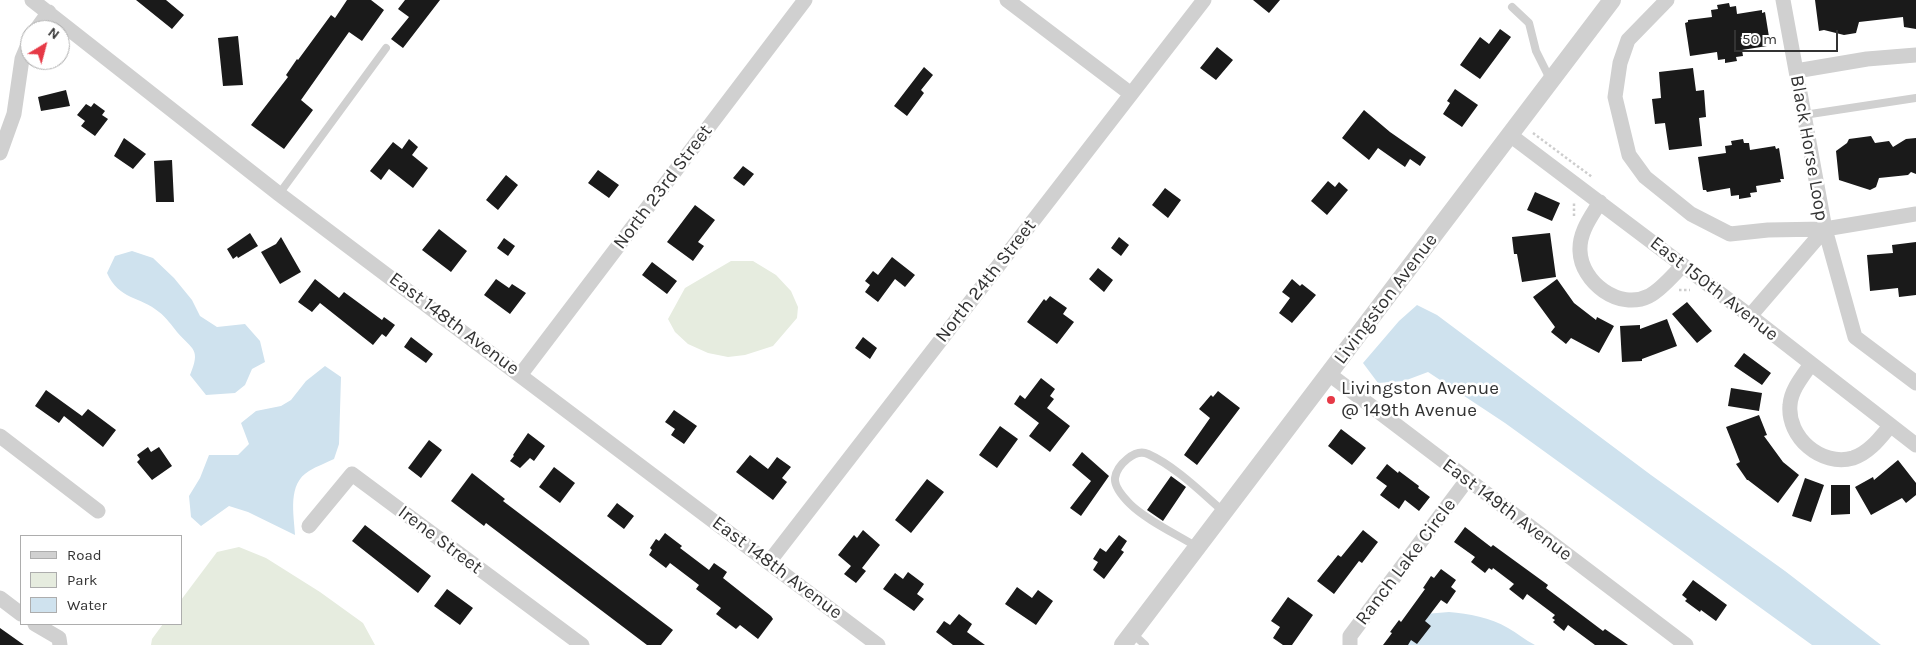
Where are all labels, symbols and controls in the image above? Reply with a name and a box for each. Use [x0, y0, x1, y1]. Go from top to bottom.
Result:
north arrow [20, 20, 70, 70]
scale bar [1736, 20, 1840, 52]
text: N [45, 24, 63, 43]
text: 50 m [1742, 30, 1777, 48]
street label: Black Horse Loop [1785, 73, 1833, 223]
street label: North 23rd Street [609, 120, 717, 254]
street label: North 24th Street [931, 215, 1041, 347]
street label: Livingston Avenue [1329, 229, 1443, 369]
street label: East 150th Avenue [1645, 232, 1783, 346]
street label: East 148th Avenue [384, 268, 524, 380]
place label: Livingston Avenue @ 149th Avenue [1341, 378, 1499, 422]
marker: Livingston Avenue @ 149th Avenue [1325, 394, 1337, 406]
street label: East 149th Avenue [1438, 454, 1576, 566]
street label: Ranch Lake Circle [1351, 494, 1461, 630]
street label: Irene Street [393, 501, 487, 579]
street label: East 148th Avenue [707, 512, 847, 624]
legend [20, 535, 182, 625]
text: Road [67, 546, 102, 564]
text: Park [67, 571, 97, 589]
text: Water [67, 596, 107, 614]

